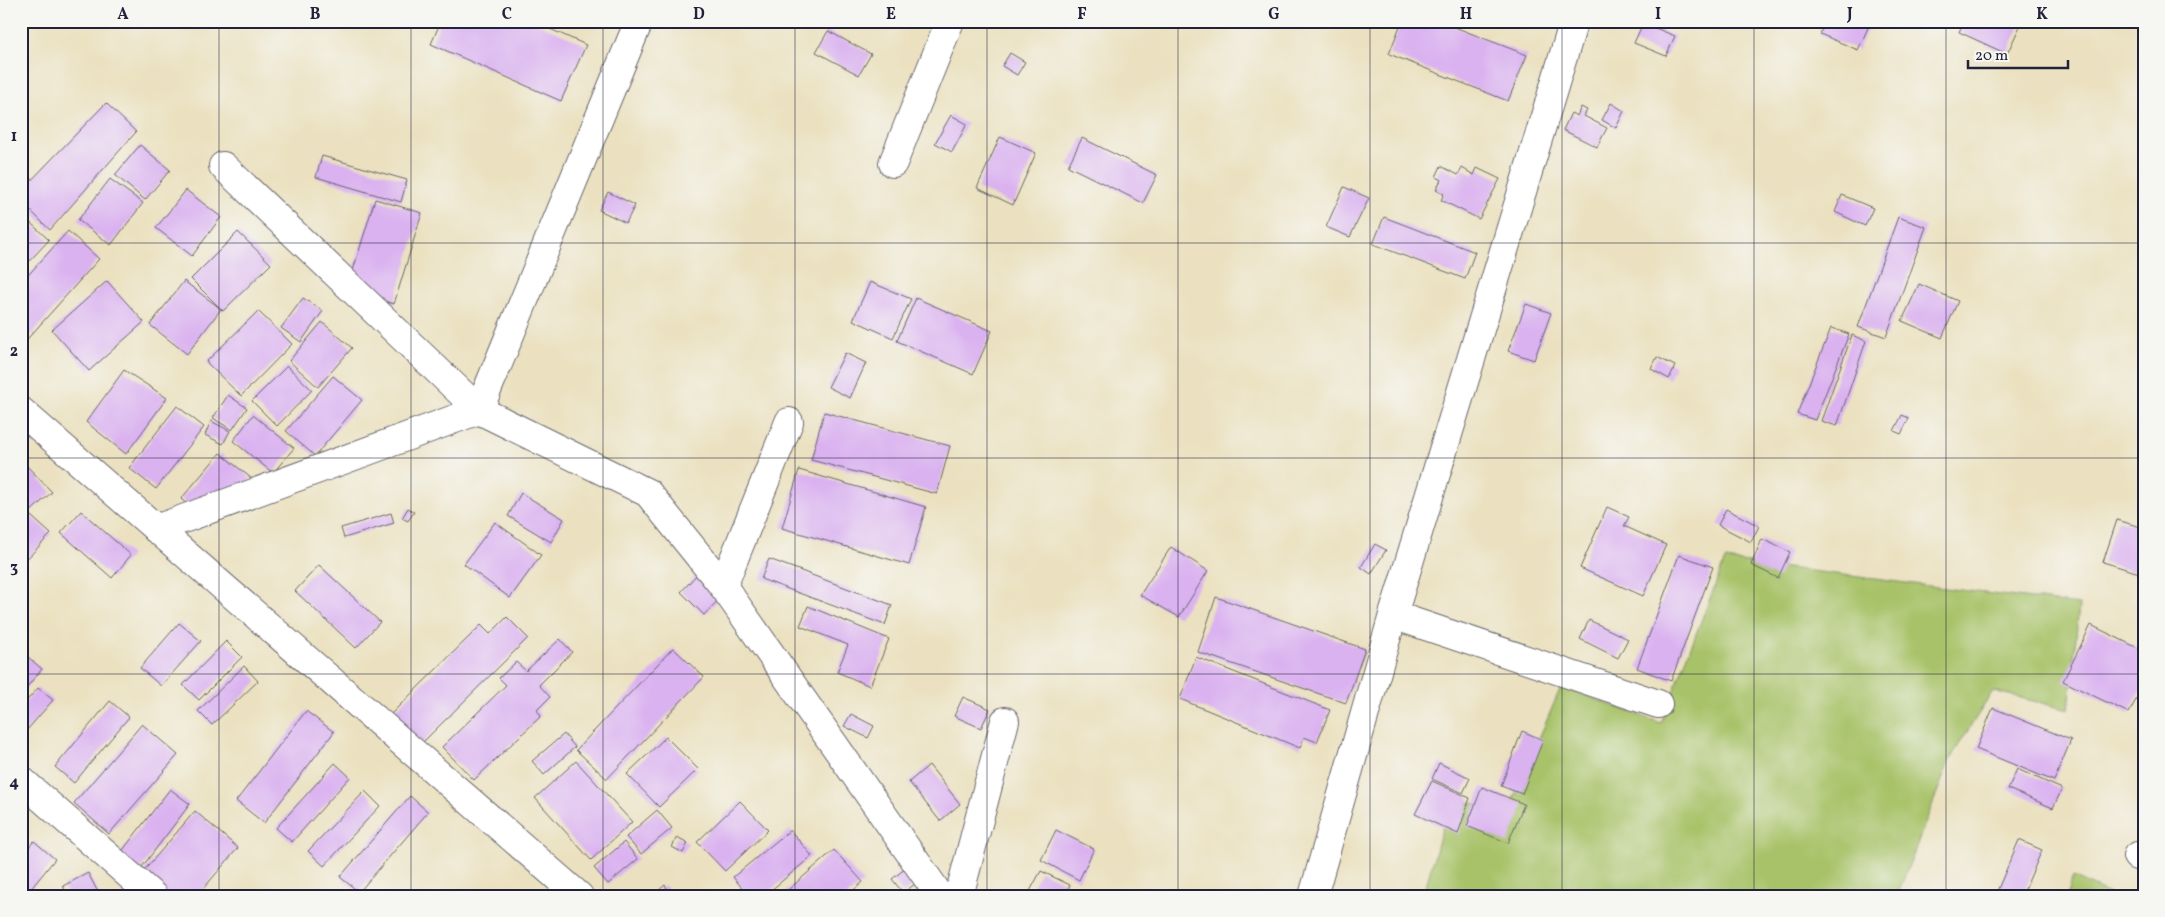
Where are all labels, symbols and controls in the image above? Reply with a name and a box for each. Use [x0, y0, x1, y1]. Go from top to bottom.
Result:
text: A [117, 4, 129, 26]
text: B [310, 4, 321, 26]
text: C [502, 4, 512, 26]
text: D [693, 4, 705, 26]
text: E [886, 4, 896, 26]
text: F [1077, 4, 1087, 26]
text: G [1268, 4, 1280, 26]
text: H [1460, 4, 1472, 26]
text: I [1655, 4, 1661, 26]
text: J [1846, 4, 1853, 26]
text: K [2036, 4, 2048, 26]
scale bar [1968, 38, 2068, 70]
text: 20 m [1975, 46, 2008, 67]
text: 1 [11, 126, 17, 148]
text: 2 [10, 341, 18, 363]
text: 3 [10, 557, 18, 579]
text: 4 [9, 772, 19, 794]

